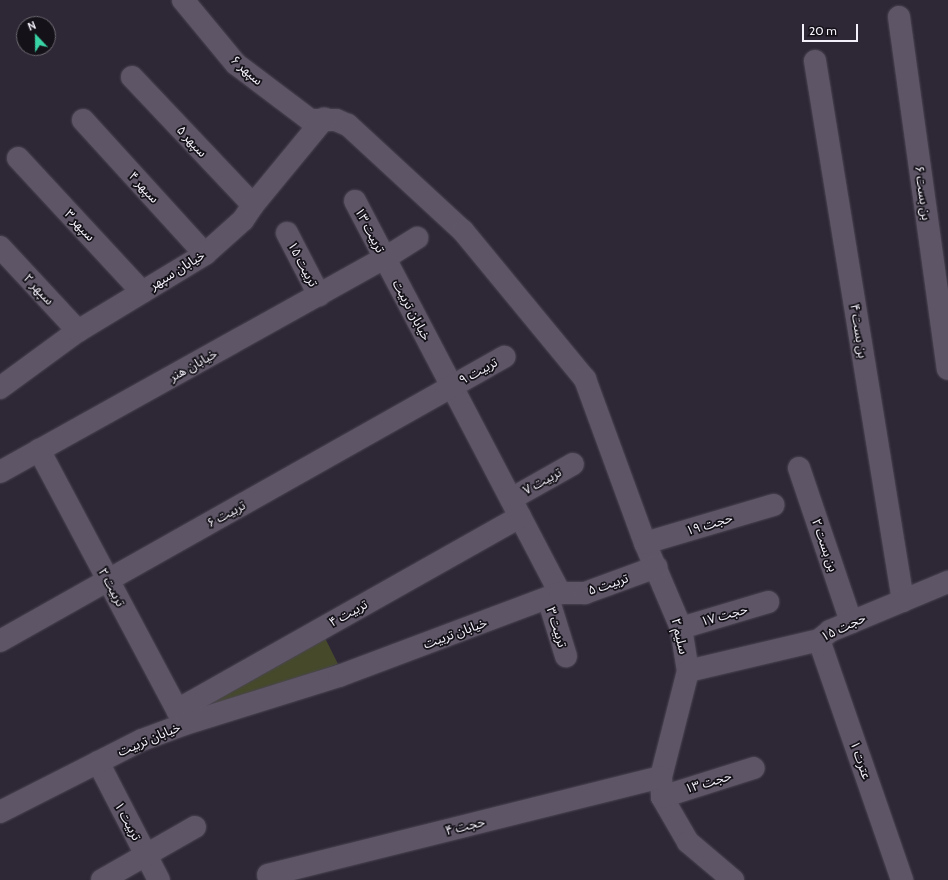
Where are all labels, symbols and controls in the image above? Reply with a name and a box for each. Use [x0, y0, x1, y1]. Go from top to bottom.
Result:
north arrow [16, 16, 56, 56]
scale bar [804, 16, 860, 42]
text: N [26, 18, 38, 34]
text: 20 m [809, 23, 837, 38]
street label: سپهر ۶ [228, 52, 266, 88]
street label: سپهر ۵ [174, 122, 210, 160]
street label: بن بست ۶ [911, 165, 935, 221]
street label: سپهر ۴ [126, 168, 162, 206]
street label: تربیت ۱۳ [352, 205, 388, 255]
street label: سپهر ۳ [62, 206, 98, 244]
street label: تربیت ۱۵ [285, 239, 321, 289]
street label: خیابان سپهر [147, 247, 207, 293]
street label: سپهر ۲ [21, 270, 57, 308]
street label: خیابان تربیت [389, 277, 435, 343]
street label: بن بست ۴ [847, 303, 871, 359]
street label: خیابان هنر [166, 345, 220, 385]
street label: تربیت ۹ [456, 354, 500, 388]
street label: تربیت ۷ [520, 464, 564, 498]
street label: تربیت ۶ [204, 497, 248, 531]
street label: حجت ۱۹ [684, 510, 734, 538]
street label: بن بست ۲ [809, 516, 841, 574]
street label: تربیت ۲ [95, 565, 129, 609]
street label: تربیت ۵ [586, 570, 630, 598]
street label: تربیت ۴ [326, 596, 370, 630]
street label: حجت ۱۷ [699, 601, 749, 629]
street label: تربیت ۳ [543, 605, 571, 649]
street label: حجت ۱۵ [818, 609, 868, 645]
street label: خیابان تربیت [421, 614, 489, 652]
street label: سلیم ۲ [668, 616, 692, 656]
street label: خیابان تربیت [115, 719, 183, 759]
street label: عترت ۱ [847, 739, 875, 781]
street label: حجت ۱۳ [683, 768, 733, 796]
street label: تربیت ۱ [111, 799, 145, 843]
street label: حجت ۴ [443, 814, 487, 838]

